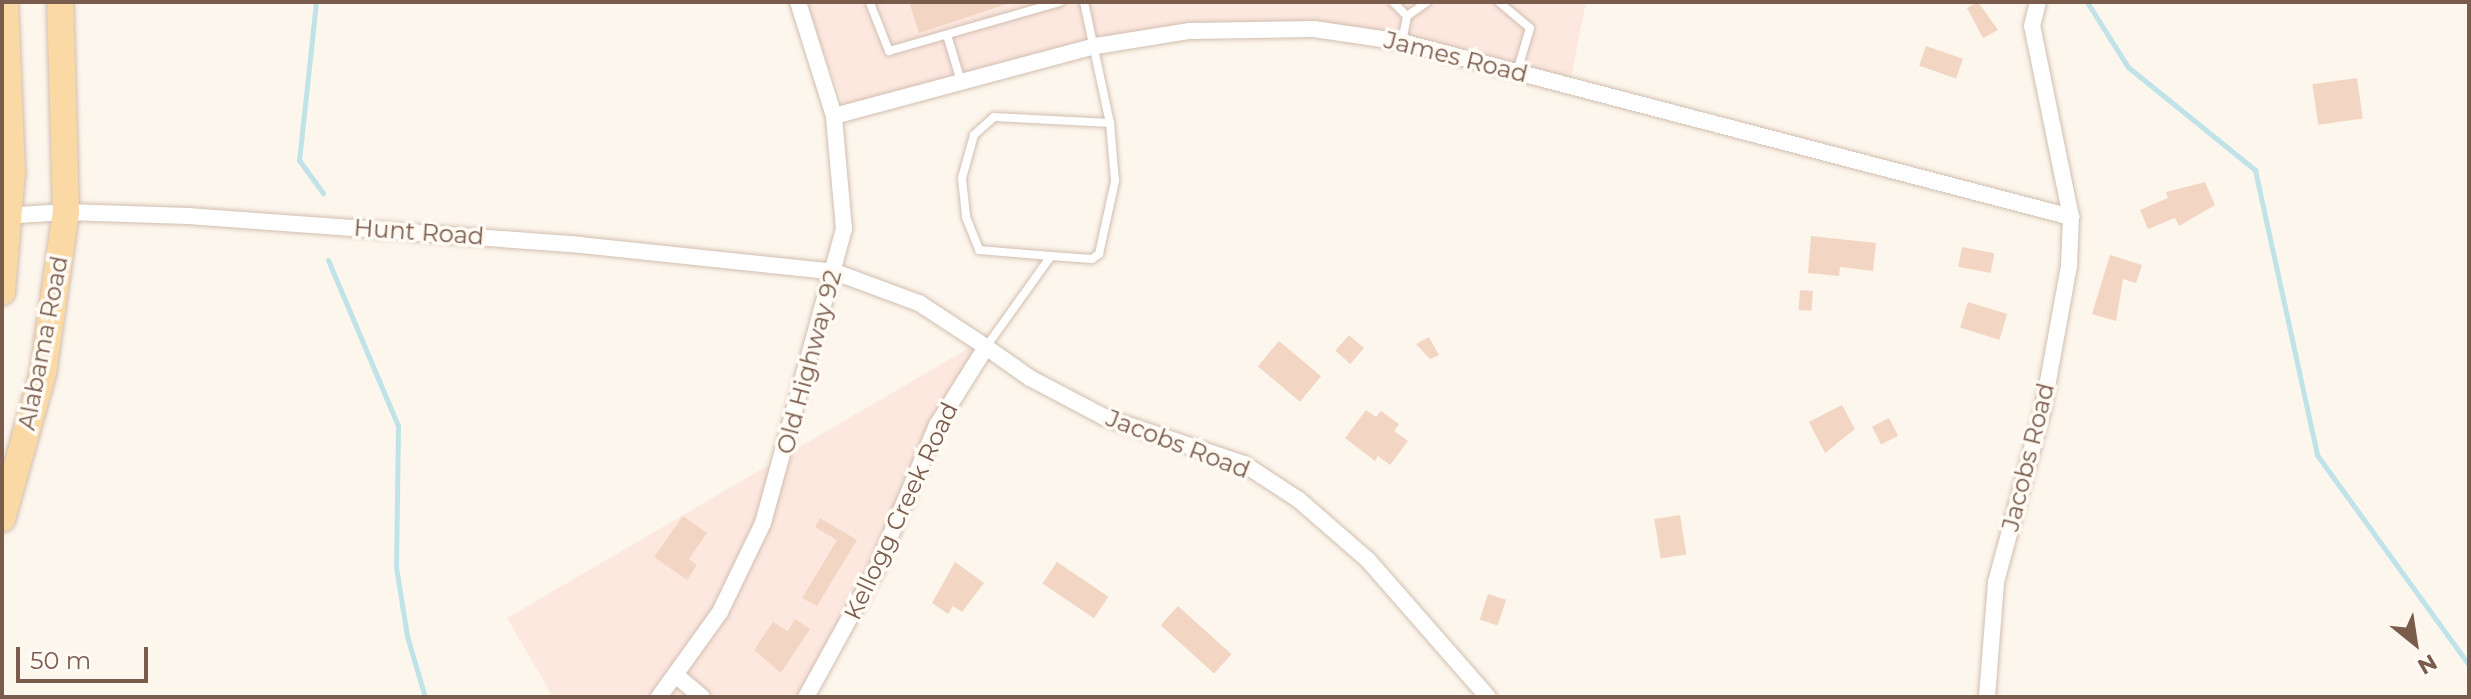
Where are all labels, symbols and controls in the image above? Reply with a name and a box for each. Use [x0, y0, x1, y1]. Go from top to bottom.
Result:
street label: James Road [1381, 25, 1531, 89]
street label: Hunt Road [353, 213, 485, 251]
street label: Alabama Road [12, 253, 74, 433]
street label: Old Highway 92 [771, 267, 847, 457]
street label: Jacobs Road [1996, 380, 2060, 534]
street label: Kellogg Creek Road [838, 398, 964, 624]
street label: Jacobs Road [1102, 403, 1254, 485]
north arrow [2375, 603, 2455, 683]
scale bar [20, 631, 152, 681]
text: 50 m [30, 646, 91, 675]
text: N [2413, 648, 2442, 680]

